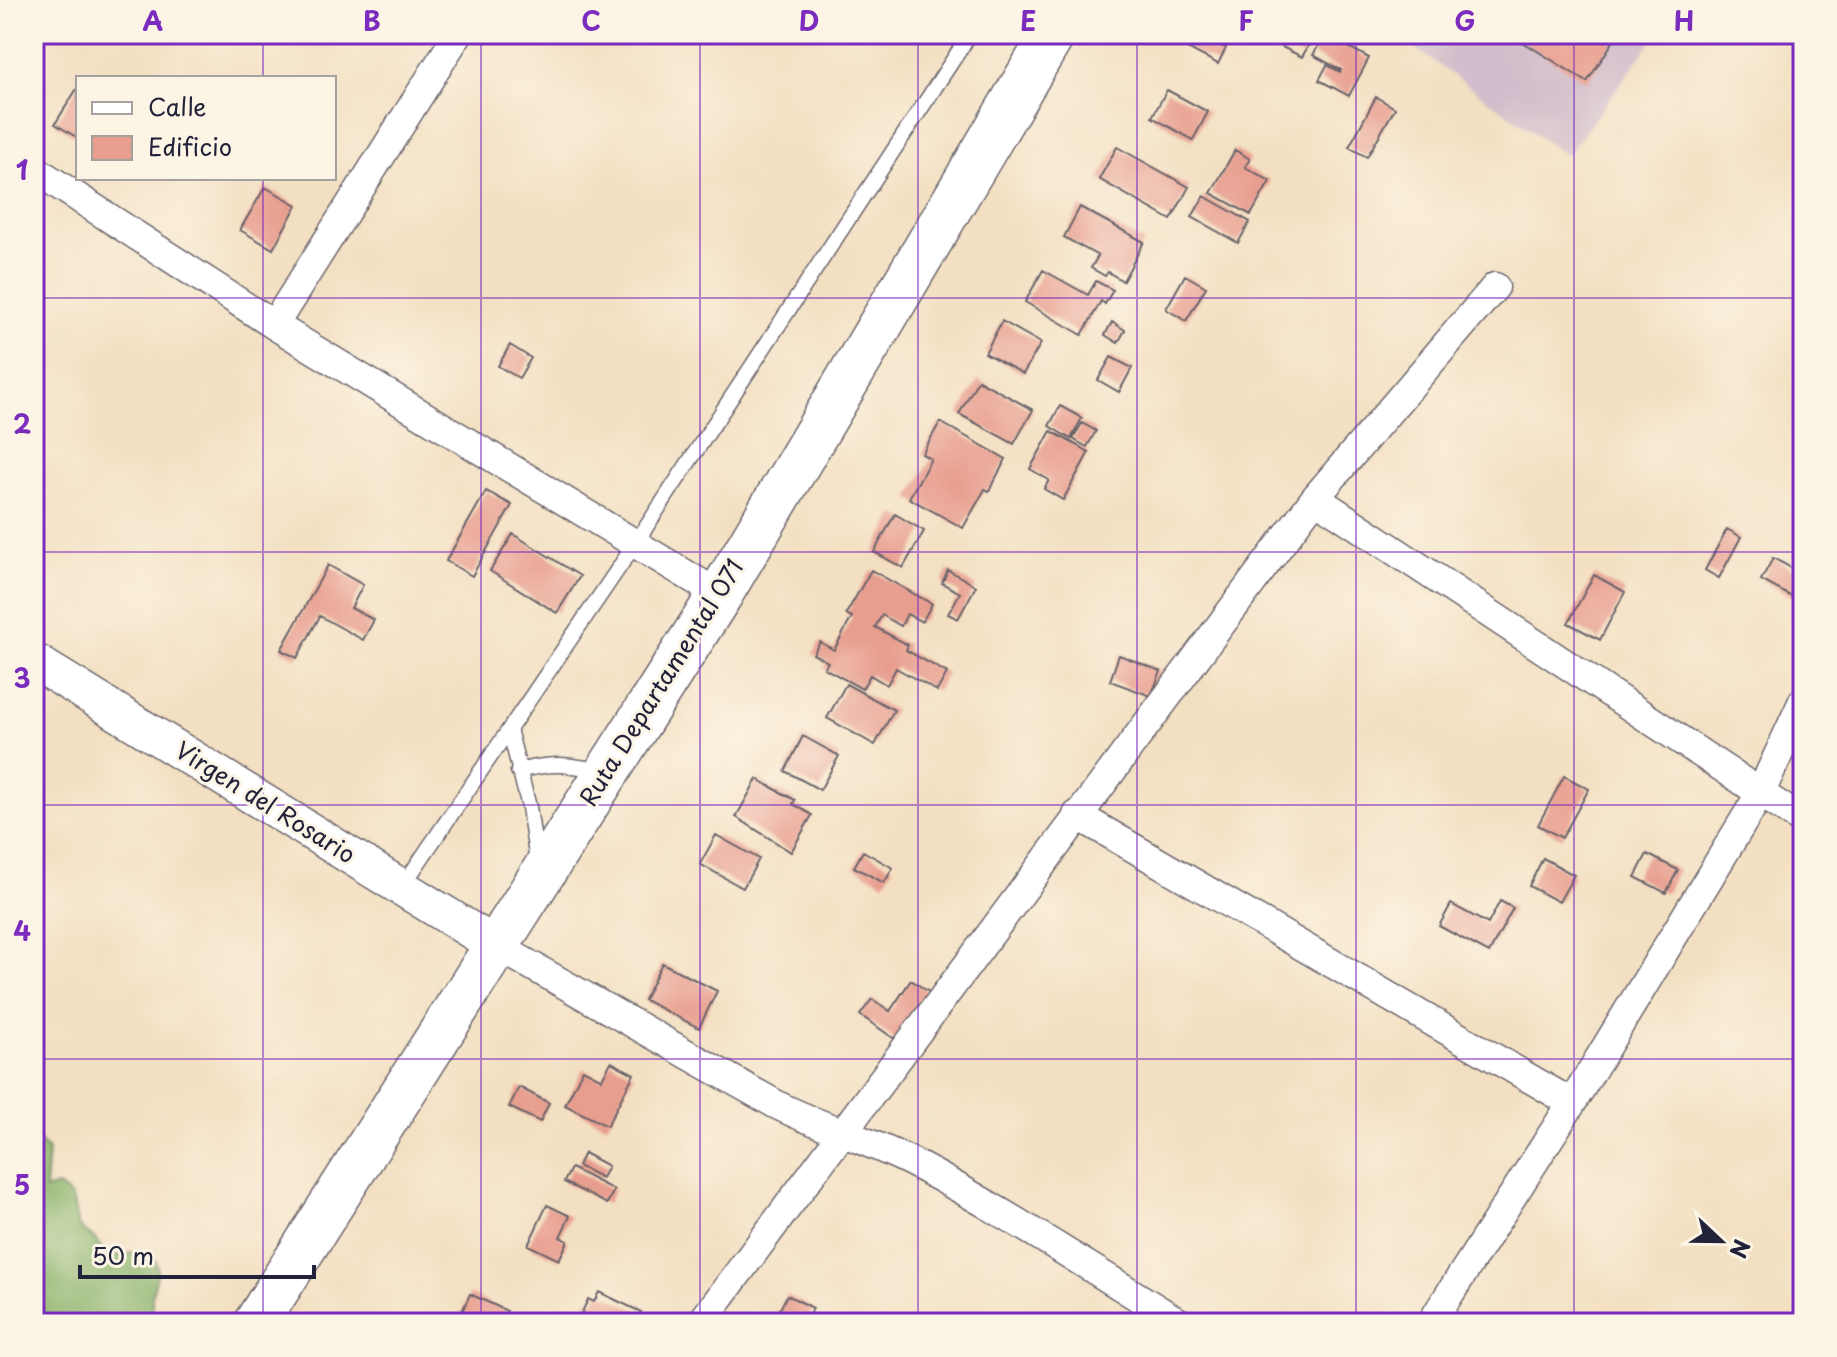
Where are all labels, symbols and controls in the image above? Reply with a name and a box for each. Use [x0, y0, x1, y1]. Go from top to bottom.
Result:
text: A [143, 1, 163, 40]
text: B [363, 1, 381, 40]
text: C [581, 1, 601, 40]
text: D [799, 1, 819, 40]
text: E [1020, 1, 1036, 40]
text: F [1238, 1, 1254, 40]
text: G [1454, 1, 1476, 40]
text: H [1674, 1, 1694, 40]
legend [76, 76, 336, 180]
text: Calle [148, 88, 206, 124]
text: Edificio [148, 128, 232, 164]
text: 1 [16, 150, 28, 189]
text: 2 [13, 404, 31, 443]
street label: Ruta Departamental 071 [569, 551, 751, 812]
text: 3 [13, 658, 31, 697]
street label: Virgen del Rosario [169, 731, 363, 871]
text: 4 [13, 911, 31, 950]
text: 5 [14, 1165, 30, 1204]
north arrow [1681, 1201, 1761, 1281]
scale bar [80, 1229, 314, 1279]
text: N [1722, 1235, 1759, 1263]
text: 50 m [92, 1237, 154, 1273]

